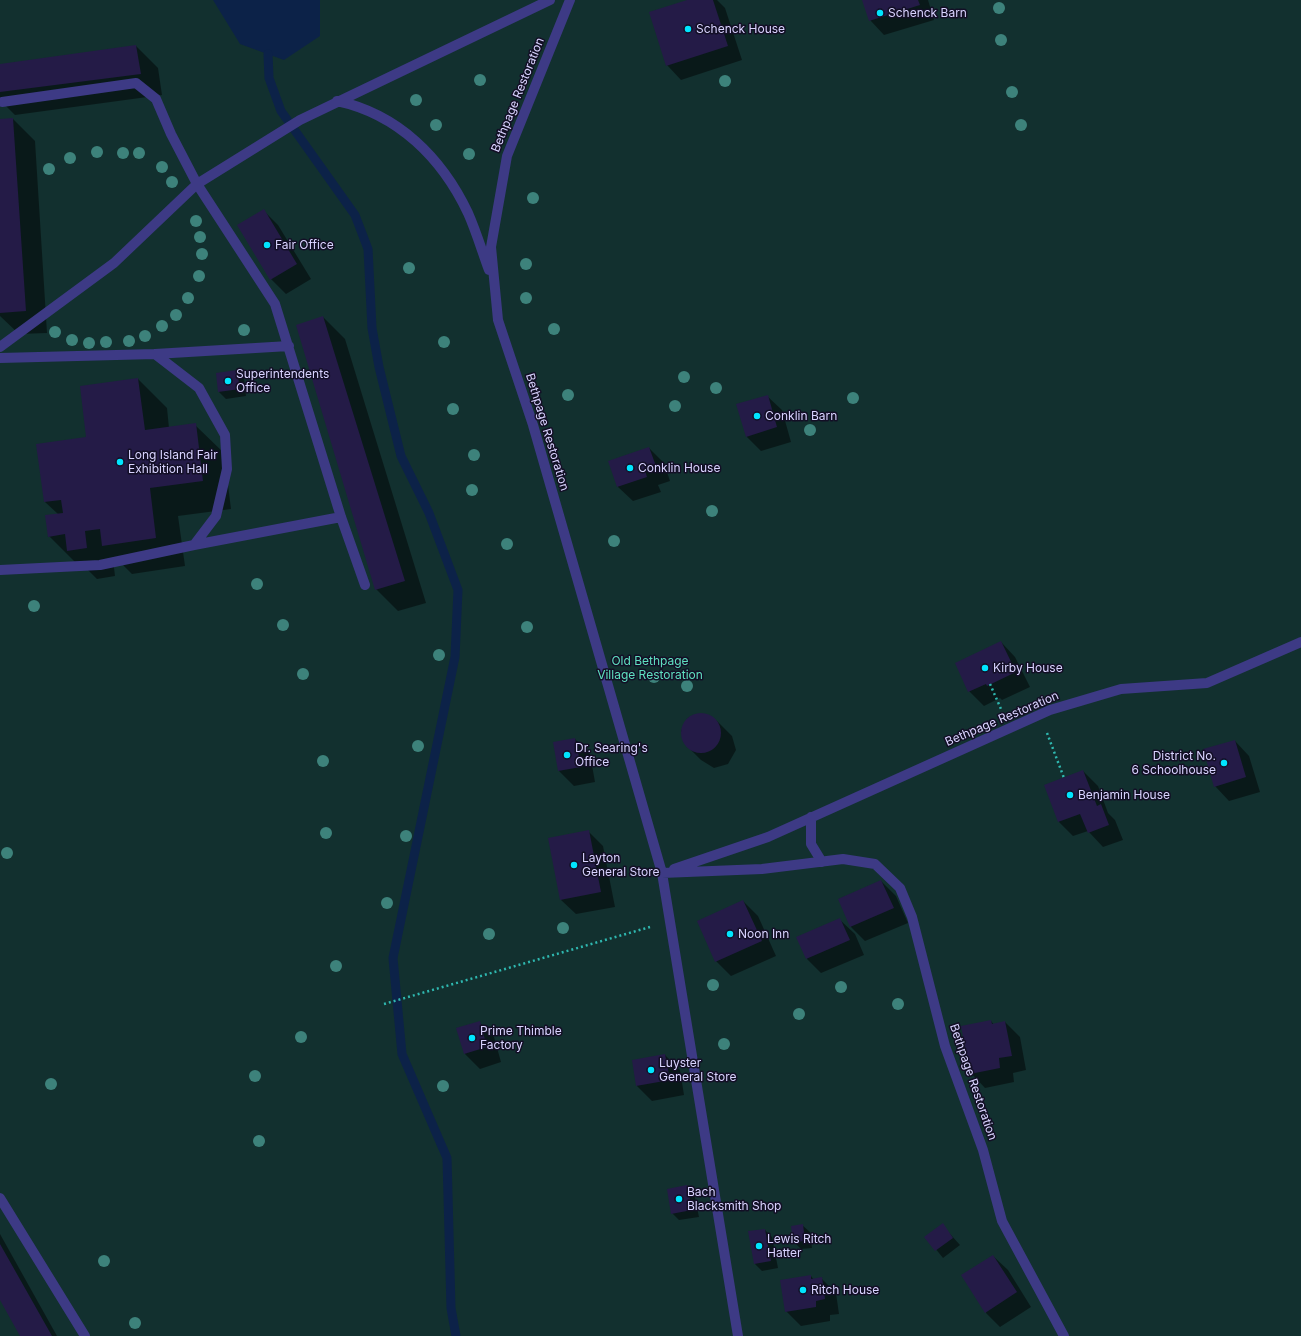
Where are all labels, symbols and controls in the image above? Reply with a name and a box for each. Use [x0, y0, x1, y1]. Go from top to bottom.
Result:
place label: Schenck Barn [888, 6, 967, 20]
marker: Schenck Barn [875, 8, 885, 18]
place label: Schenck House [696, 22, 785, 36]
marker: Schenck House [683, 24, 693, 34]
street label: Bethpage Restoration [488, 36, 548, 154]
place label: Fair Office [275, 238, 334, 252]
marker: Fair Office [262, 240, 272, 250]
place label: Superintendents Office [236, 367, 329, 395]
street label: Bethpage Restoration [522, 372, 572, 492]
marker: Superintendents Office [223, 376, 233, 386]
place label: Conklin Barn [765, 409, 837, 423]
marker: Conklin Barn [752, 411, 762, 421]
place label: Long Island Fair Exhibition Hall [128, 448, 218, 476]
marker: Long Island Fair Exhibition Hall [115, 457, 125, 467]
place label: Conklin House [638, 461, 720, 475]
marker: Conklin House [625, 463, 635, 473]
park label: Old Bethpage Village Restoration [597, 654, 703, 682]
place label: Kirby House [993, 661, 1063, 675]
marker: Kirby House [980, 663, 990, 673]
street label: Bethpage Restoration [943, 689, 1061, 749]
place label: Dr. Searing's Office [575, 741, 648, 769]
place label: District No. 6 Schoolhouse [1132, 749, 1216, 777]
marker: Dr. Searing's Office [562, 750, 572, 760]
marker: District No. 6 Schoolhouse [1219, 758, 1229, 768]
place label: Benjamin House [1078, 788, 1170, 802]
marker: Benjamin House [1065, 790, 1075, 800]
place label: Layton General Store [582, 851, 660, 879]
marker: Layton General Store [569, 860, 579, 870]
place label: Noon Inn [738, 927, 789, 941]
marker: Noon Inn [725, 929, 735, 939]
street label: Bethpage Restoration [946, 1022, 1000, 1142]
place label: Prime Thimble Factory [480, 1024, 562, 1052]
marker: Prime Thimble Factory [467, 1033, 477, 1043]
place label: Luyster General Store [659, 1056, 737, 1084]
marker: Luyster General Store [646, 1065, 656, 1075]
place label: Bach Blacksmith Shop [687, 1185, 781, 1213]
marker: Bach Blacksmith Shop [674, 1194, 684, 1204]
place label: Lewis Ritch Hatter [767, 1232, 831, 1260]
marker: Lewis Ritch Hatter [754, 1241, 764, 1251]
place label: Ritch House [811, 1283, 879, 1297]
marker: Ritch House [798, 1285, 808, 1295]

